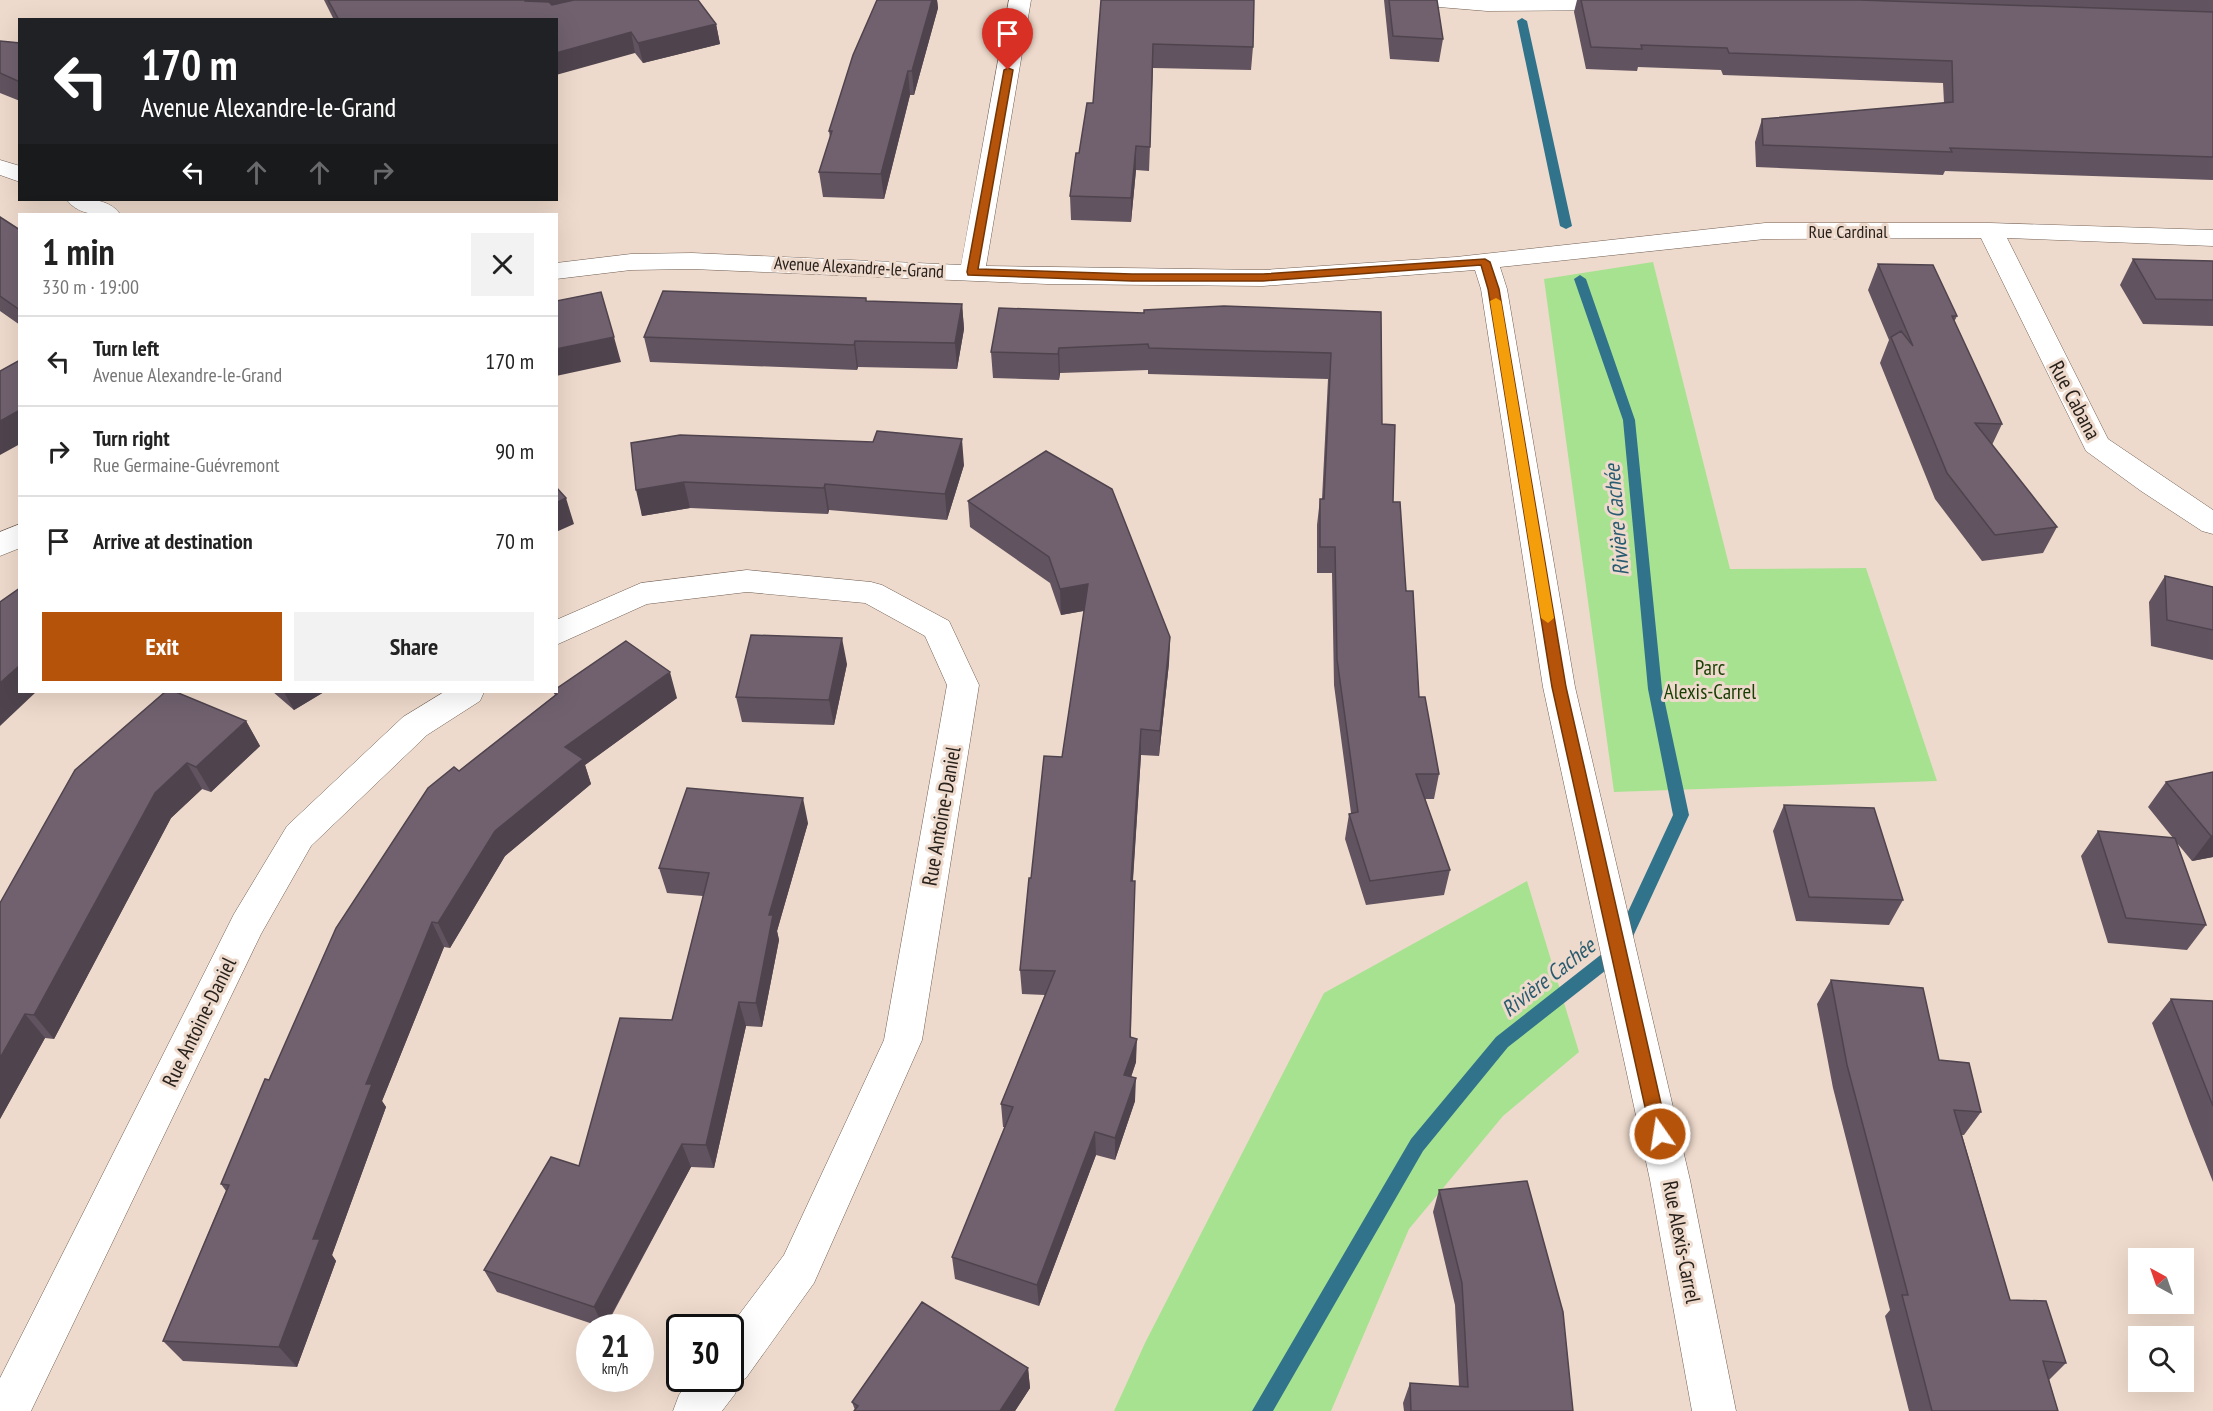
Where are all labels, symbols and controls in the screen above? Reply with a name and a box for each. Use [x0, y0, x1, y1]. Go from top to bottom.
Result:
pin [982, 8, 1033, 70]
icon: arrive [991, 17, 1024, 50]
text: 170 m [141, 37, 238, 92]
icon: left [42, 42, 120, 120]
text: Avenue Alexandre-le-Grand [141, 90, 396, 124]
icon: left [177, 156, 210, 189]
icon: ahead [240, 156, 273, 189]
icon: ahead [303, 156, 336, 189]
icon: right [366, 156, 399, 189]
street label: Rue Cardinal [1809, 220, 1888, 243]
text: 1 min [42, 228, 115, 275]
button: close [471, 233, 534, 296]
street label: Avenue Alexandre-le-Grand [773, 251, 945, 283]
text: 330 m · 19:00 [42, 274, 139, 300]
text: Turn left [93, 334, 159, 362]
icon: left [42, 345, 75, 378]
text: 170 m [485, 347, 534, 375]
street label: Rue Cabana [2043, 356, 2107, 444]
text: Avenue Alexandre-le-Grand [93, 362, 282, 388]
text: Turn right [93, 424, 170, 452]
icon: right [42, 435, 75, 468]
text: 90 m [495, 437, 534, 465]
text: Rue Germaine-Guévremont [93, 452, 279, 478]
water label: Rivière Cachée [1597, 461, 1635, 577]
icon: arrive [42, 525, 75, 558]
text: Arrive at destination [93, 527, 253, 555]
text: 70 m [495, 527, 534, 555]
button: Exit [42, 612, 282, 681]
button: Share [294, 612, 534, 681]
park label: Parc Alexis-Carrel [1664, 654, 1756, 705]
street label: Rue Antoine-Daniel [915, 744, 967, 888]
water label: Rivière Cachée [1495, 930, 1602, 1022]
street label: Rue Antoine-Daniel [156, 953, 242, 1091]
position arrow [1628, 1102, 1692, 1166]
street label: Rue Alexis-Carrel [1657, 1179, 1707, 1306]
north arrow [2128, 1248, 2194, 1314]
map controls [2128, 1248, 2194, 1392]
speed limit sign: 30 [666, 1314, 744, 1392]
text: 21 [601, 1326, 629, 1365]
button: search [2128, 1326, 2194, 1392]
text: km/h [602, 1359, 628, 1378]

